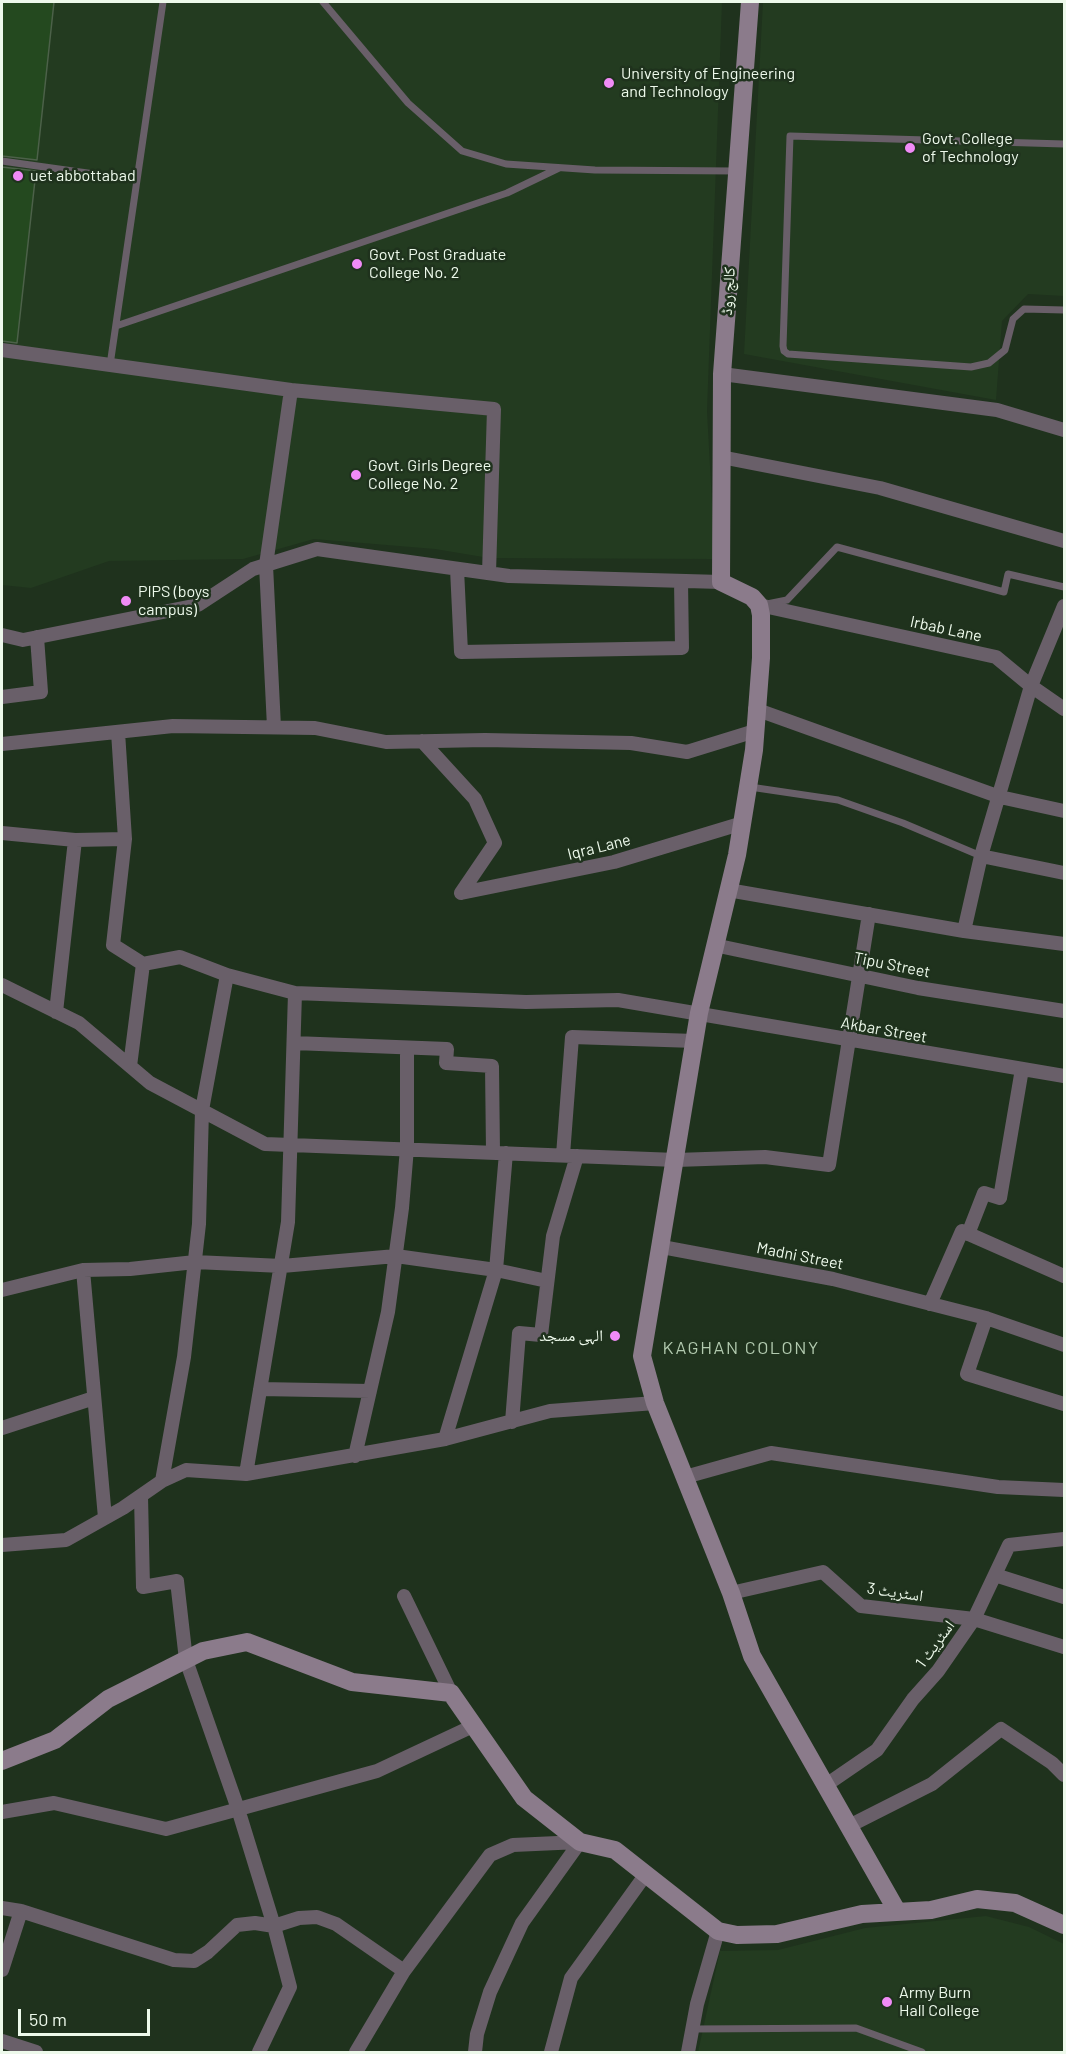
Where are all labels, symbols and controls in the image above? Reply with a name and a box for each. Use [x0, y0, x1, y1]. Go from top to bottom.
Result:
place label: University of Engineering and Technology [621, 64, 795, 102]
marker: University of Engineering and Technology [602, 76, 616, 90]
place label: Govt. College of Technology [922, 129, 1019, 167]
marker: Govt. College of Technology [903, 141, 917, 155]
place label: uet abbottabad [30, 166, 136, 186]
marker: uet abbottabad [11, 169, 25, 183]
place label: Govt. Post Graduate College No. 2 [369, 245, 506, 283]
marker: Govt. Post Graduate College No. 2 [350, 257, 364, 271]
street label: کالج روڈ [717, 266, 739, 316]
place label: Govt. Girls Degree College No. 2 [368, 456, 491, 494]
marker: Govt. Girls Degree College No. 2 [349, 468, 363, 482]
place label: PIPS (boys campus) [138, 582, 209, 620]
marker: PIPS (boys campus) [119, 594, 133, 608]
street label: Irbab Lane [908, 612, 984, 646]
street label: Iqra Lane [565, 830, 633, 864]
street label: Tipu Street [852, 948, 932, 982]
street label: Akbar Street [839, 1013, 929, 1047]
street label: Madni Street [755, 1238, 845, 1274]
place label: الہی مسجد [539, 1326, 603, 1346]
marker: الہی مسجد [608, 1329, 622, 1343]
district label: KAGHAN COLONY [662, 1337, 820, 1359]
street label: اسٹریٹ 3 [866, 1579, 924, 1605]
street label: اسٹریٹ 1 [911, 1617, 959, 1671]
place label: Army Burn Hall College [899, 1983, 980, 2021]
marker: Army Burn Hall College [880, 1995, 894, 2009]
scale bar [21, 1997, 153, 2035]
text: 50 m [29, 2008, 67, 2030]

